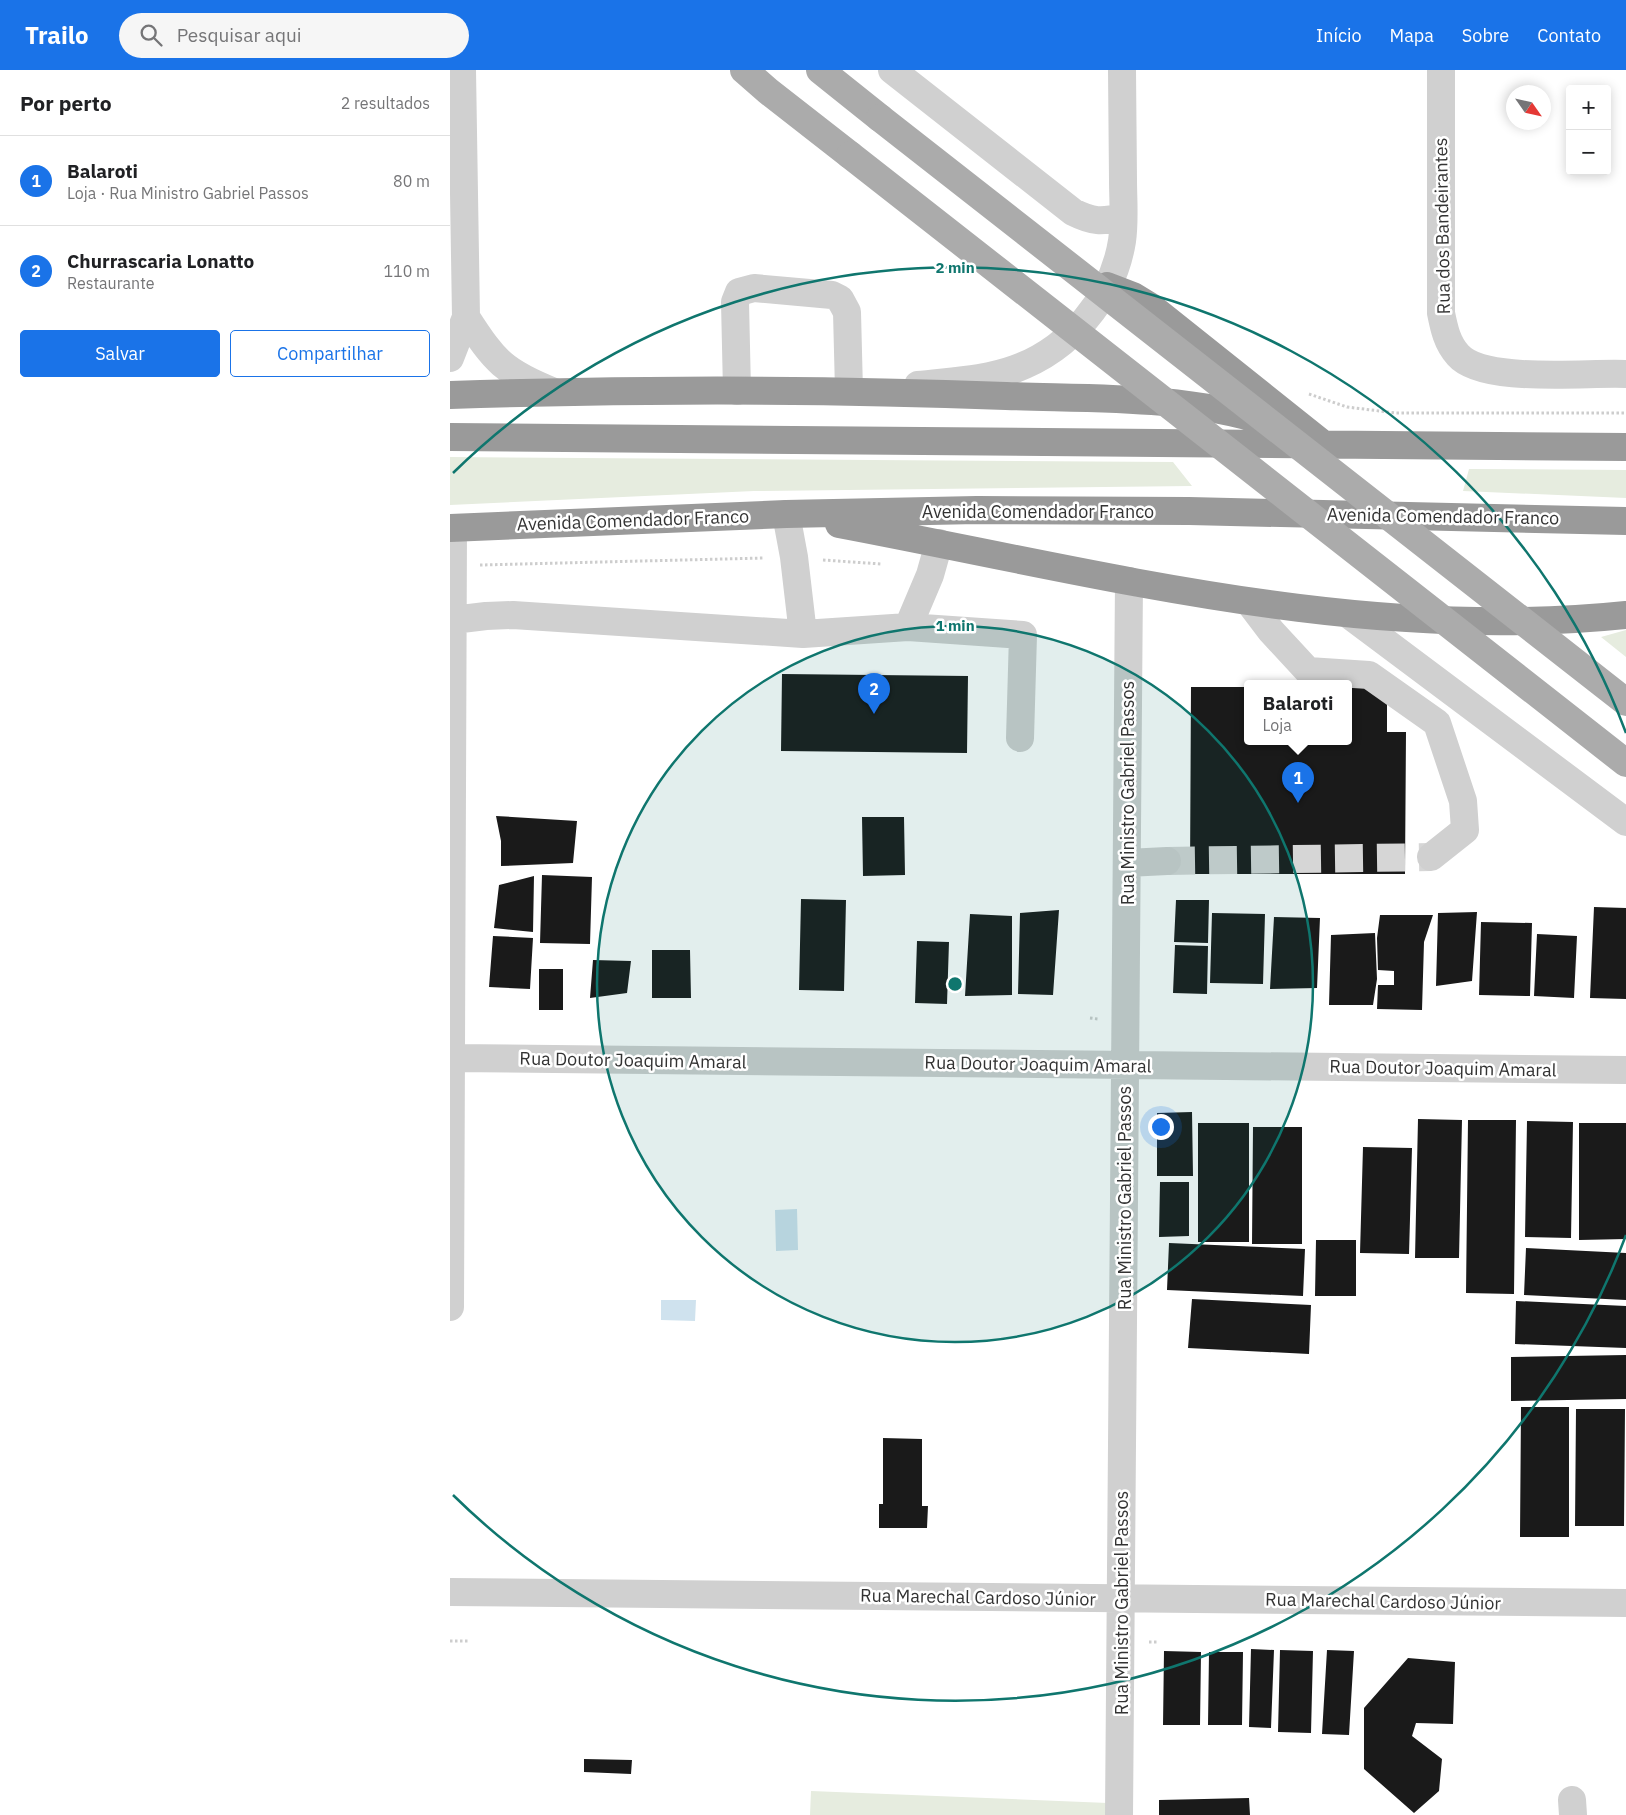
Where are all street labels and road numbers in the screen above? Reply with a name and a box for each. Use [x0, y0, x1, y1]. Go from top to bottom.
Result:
street label: Rua dos Bandeirantes [1429, 137, 1455, 315]
street label: Avenida Comendador Franco [922, 500, 1154, 523]
street label: Avenida Comendador Franco [1327, 502, 1559, 530]
street label: Avenida Comendador Franco [516, 504, 750, 536]
street label: Rua Ministro Gabriel Passos [1116, 681, 1139, 905]
street label: Rua Doutor Joaquim Amaral [519, 1047, 747, 1073]
street label: Rua Doutor Joaquim Amaral [924, 1051, 1152, 1077]
street label: Rua Doutor Joaquim Amaral [1329, 1055, 1557, 1081]
street label: Rua Ministro Gabriel Passos [1113, 1086, 1136, 1310]
street label: Rua Ministro Gabriel Passos [1110, 1491, 1133, 1715]
street label: Rua Marechal Cardoso Júnior [860, 1583, 1097, 1611]
street label: Rua Marechal Cardoso Júnior [1265, 1587, 1502, 1615]

